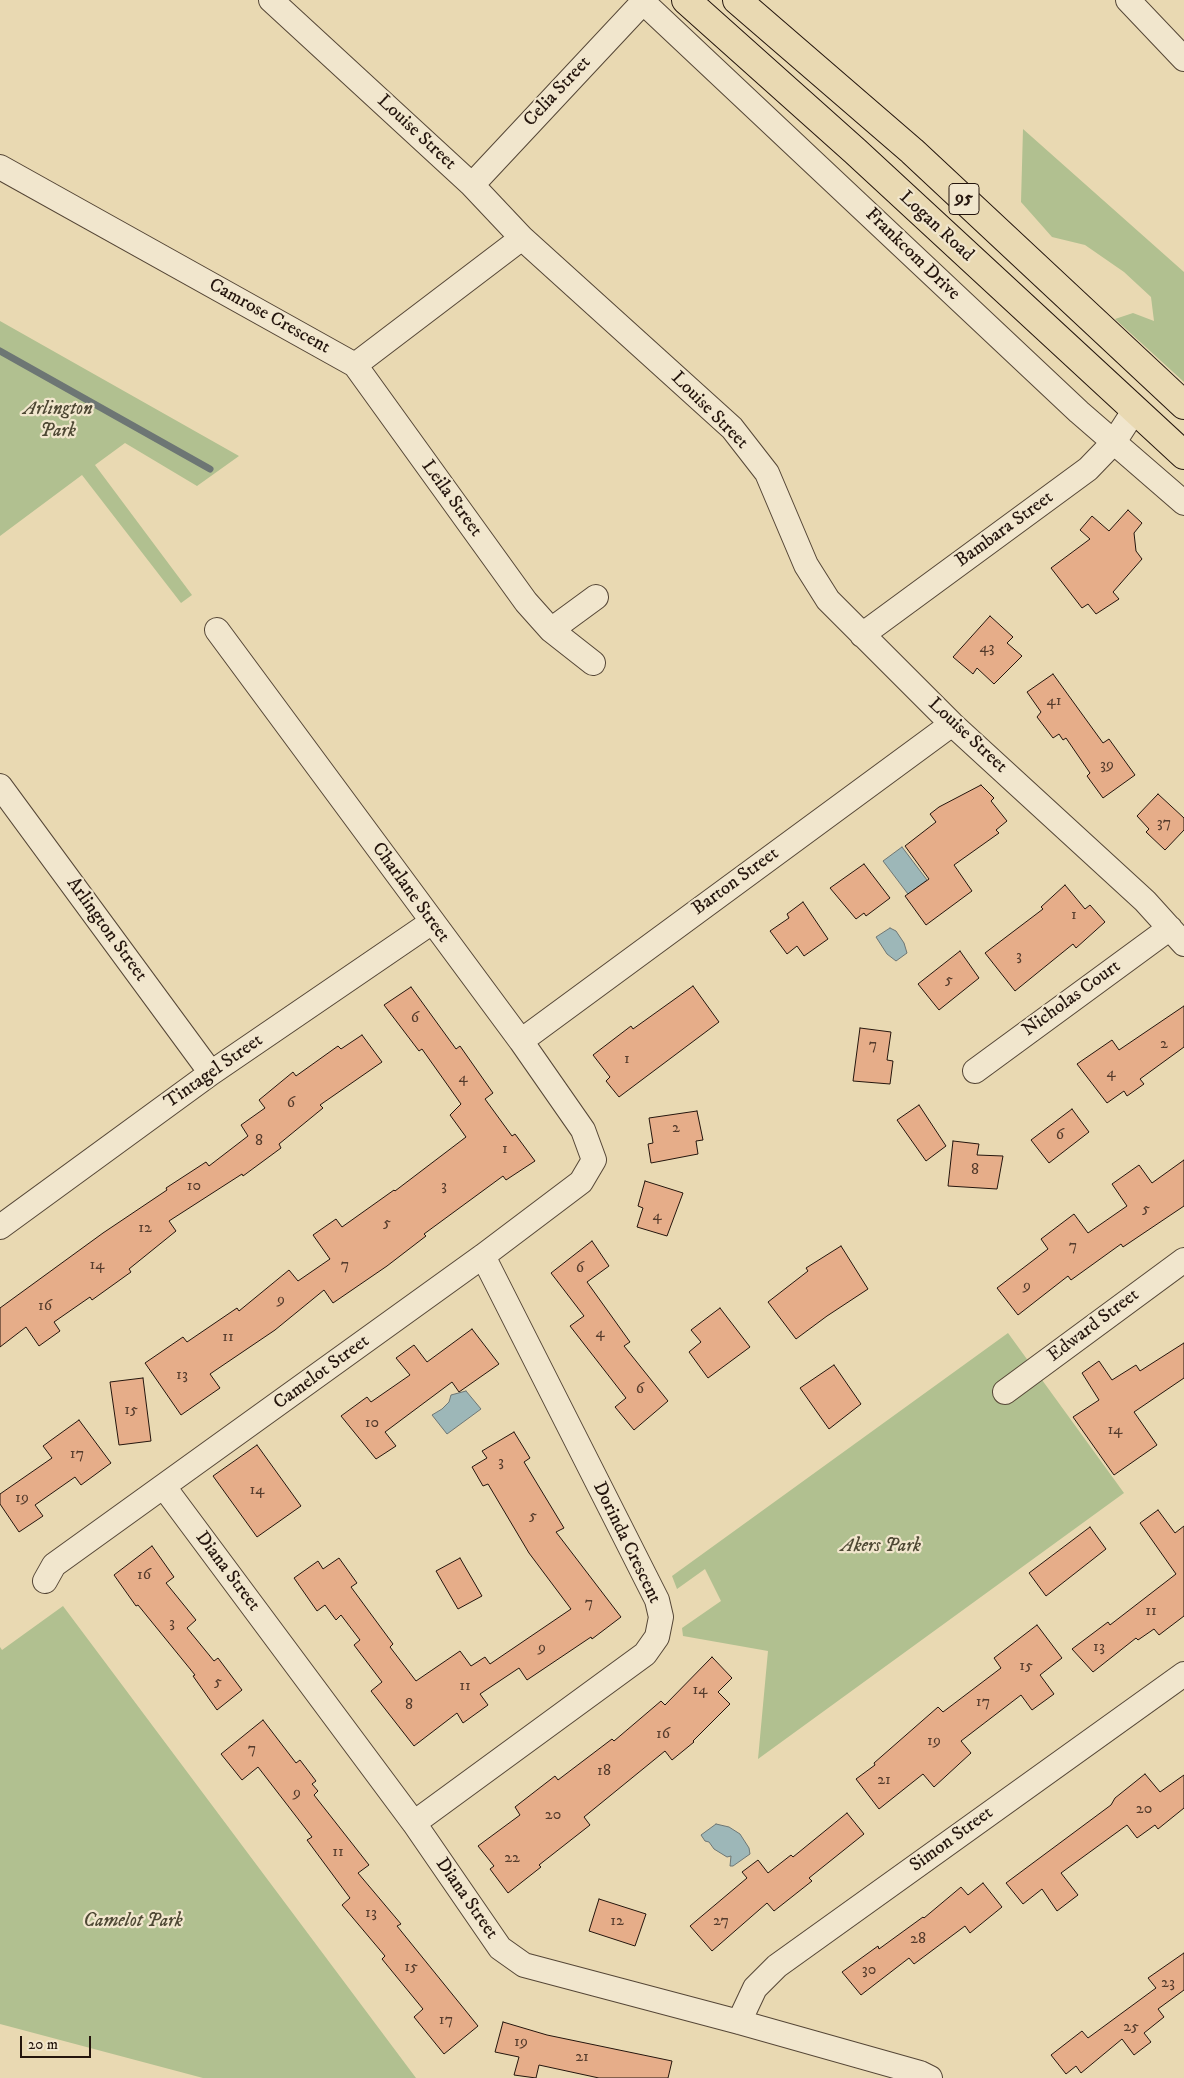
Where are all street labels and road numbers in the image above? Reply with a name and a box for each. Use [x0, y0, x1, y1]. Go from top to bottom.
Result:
street label: Celia Street [520, 52, 596, 132]
street label: Louise Street [372, 90, 460, 176]
road number: 95 [949, 183, 979, 214]
street label: Logan Road [894, 187, 978, 267]
street label: Frankcom Drive [860, 204, 964, 306]
street label: Camrose Crescent [204, 274, 334, 360]
street label: Louise Street [666, 368, 752, 454]
street label: Leila Street [416, 456, 486, 542]
street label: Bambara Street [952, 487, 1058, 573]
street label: Louise Street [923, 693, 1011, 779]
street label: Charlane Street [366, 839, 454, 947]
street label: Barton Street [688, 843, 784, 921]
street label: Arlington Street [61, 874, 151, 986]
street label: Nicholas Court [1019, 956, 1125, 1042]
street label: Tintagel Street [160, 1030, 268, 1114]
street label: Edward Street [1044, 1284, 1144, 1368]
street label: Camelot Street [270, 1331, 374, 1415]
street label: Dorinda Crescent [587, 1478, 665, 1608]
street label: Diana Street [190, 1528, 264, 1616]
street label: Simon Street [906, 1802, 998, 1878]
street label: Diana Street [430, 1854, 502, 1944]

